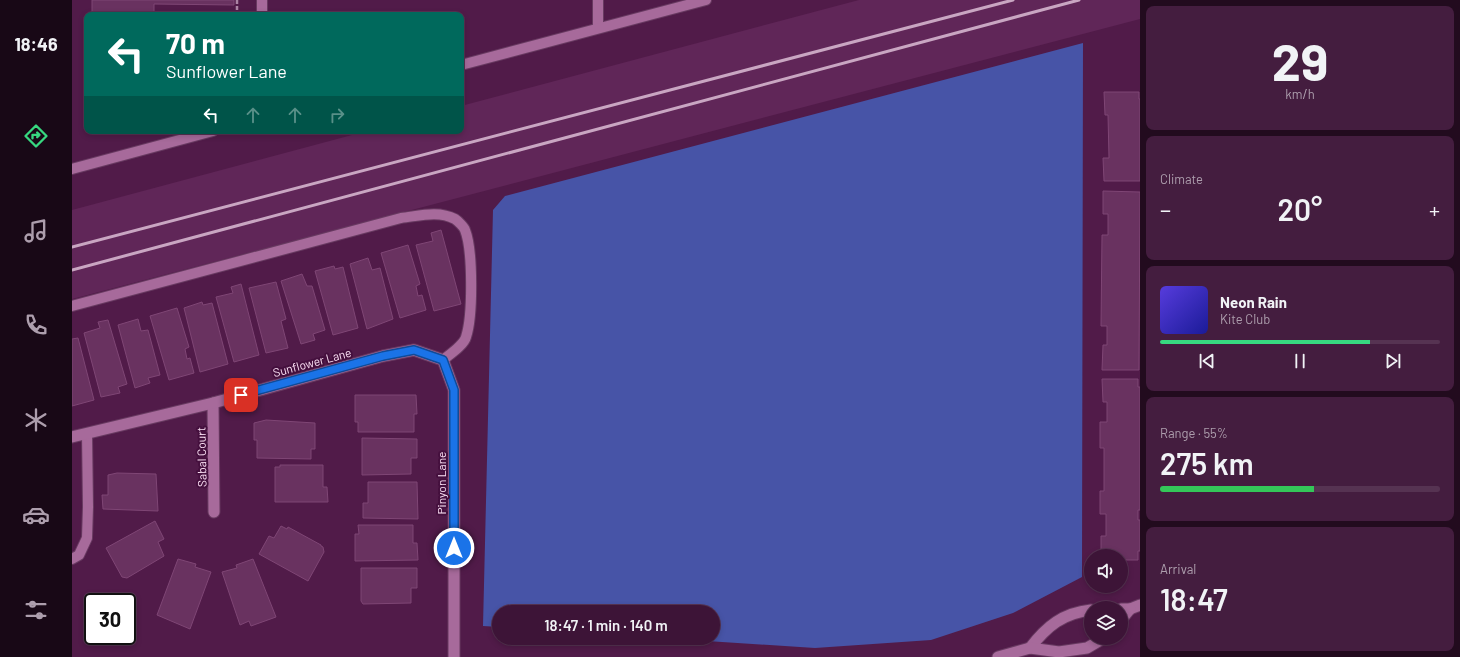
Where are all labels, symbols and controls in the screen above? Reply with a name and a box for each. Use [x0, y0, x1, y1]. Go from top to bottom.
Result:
text: 70 m [166, 26, 225, 60]
icon: left [100, 28, 152, 80]
text: 29 [1272, 29, 1328, 91]
text: 18:46 [14, 33, 58, 55]
text: Sunflower Lane [166, 60, 287, 82]
text: km/h [1285, 86, 1315, 102]
icon: left [200, 104, 222, 126]
icon: ahead [242, 104, 264, 126]
icon: ahead [284, 104, 306, 126]
icon: right [326, 104, 348, 126]
icon: directions [22, 122, 50, 150]
text: Climate [1160, 171, 1203, 187]
text: 20° [1278, 191, 1322, 227]
text: − [1160, 196, 1171, 222]
text: + [1429, 196, 1440, 222]
icon: music [22, 217, 50, 245]
text: Neon Rain [1220, 293, 1287, 311]
icon: phone [22, 311, 50, 339]
text: Kite Club [1220, 311, 1270, 327]
street label: Sunflower Lane [271, 345, 353, 379]
icon: previous [1196, 350, 1218, 372]
icon: pause [1289, 350, 1311, 372]
icon: next [1382, 350, 1404, 372]
pin [224, 378, 258, 412]
icon: arrive [230, 384, 252, 406]
icon: climate [22, 406, 50, 434]
text: Range · 55% [1160, 425, 1228, 441]
street label: Sabal Court [193, 427, 209, 487]
text: 275 km [1160, 445, 1254, 481]
street label: Pinyon Lane [434, 452, 448, 515]
icon: car [22, 501, 50, 529]
position arrow [433, 527, 475, 569]
map controls [1084, 549, 1128, 645]
button: sound [1084, 549, 1128, 593]
text: Arrival [1160, 561, 1196, 577]
text: 18:47 [1160, 581, 1228, 617]
speed limit sign: 30 [84, 593, 136, 645]
icon: filters [22, 596, 50, 624]
button: layers [1084, 601, 1128, 645]
text: 18:47 · 1 min · 140 m [544, 616, 668, 634]

